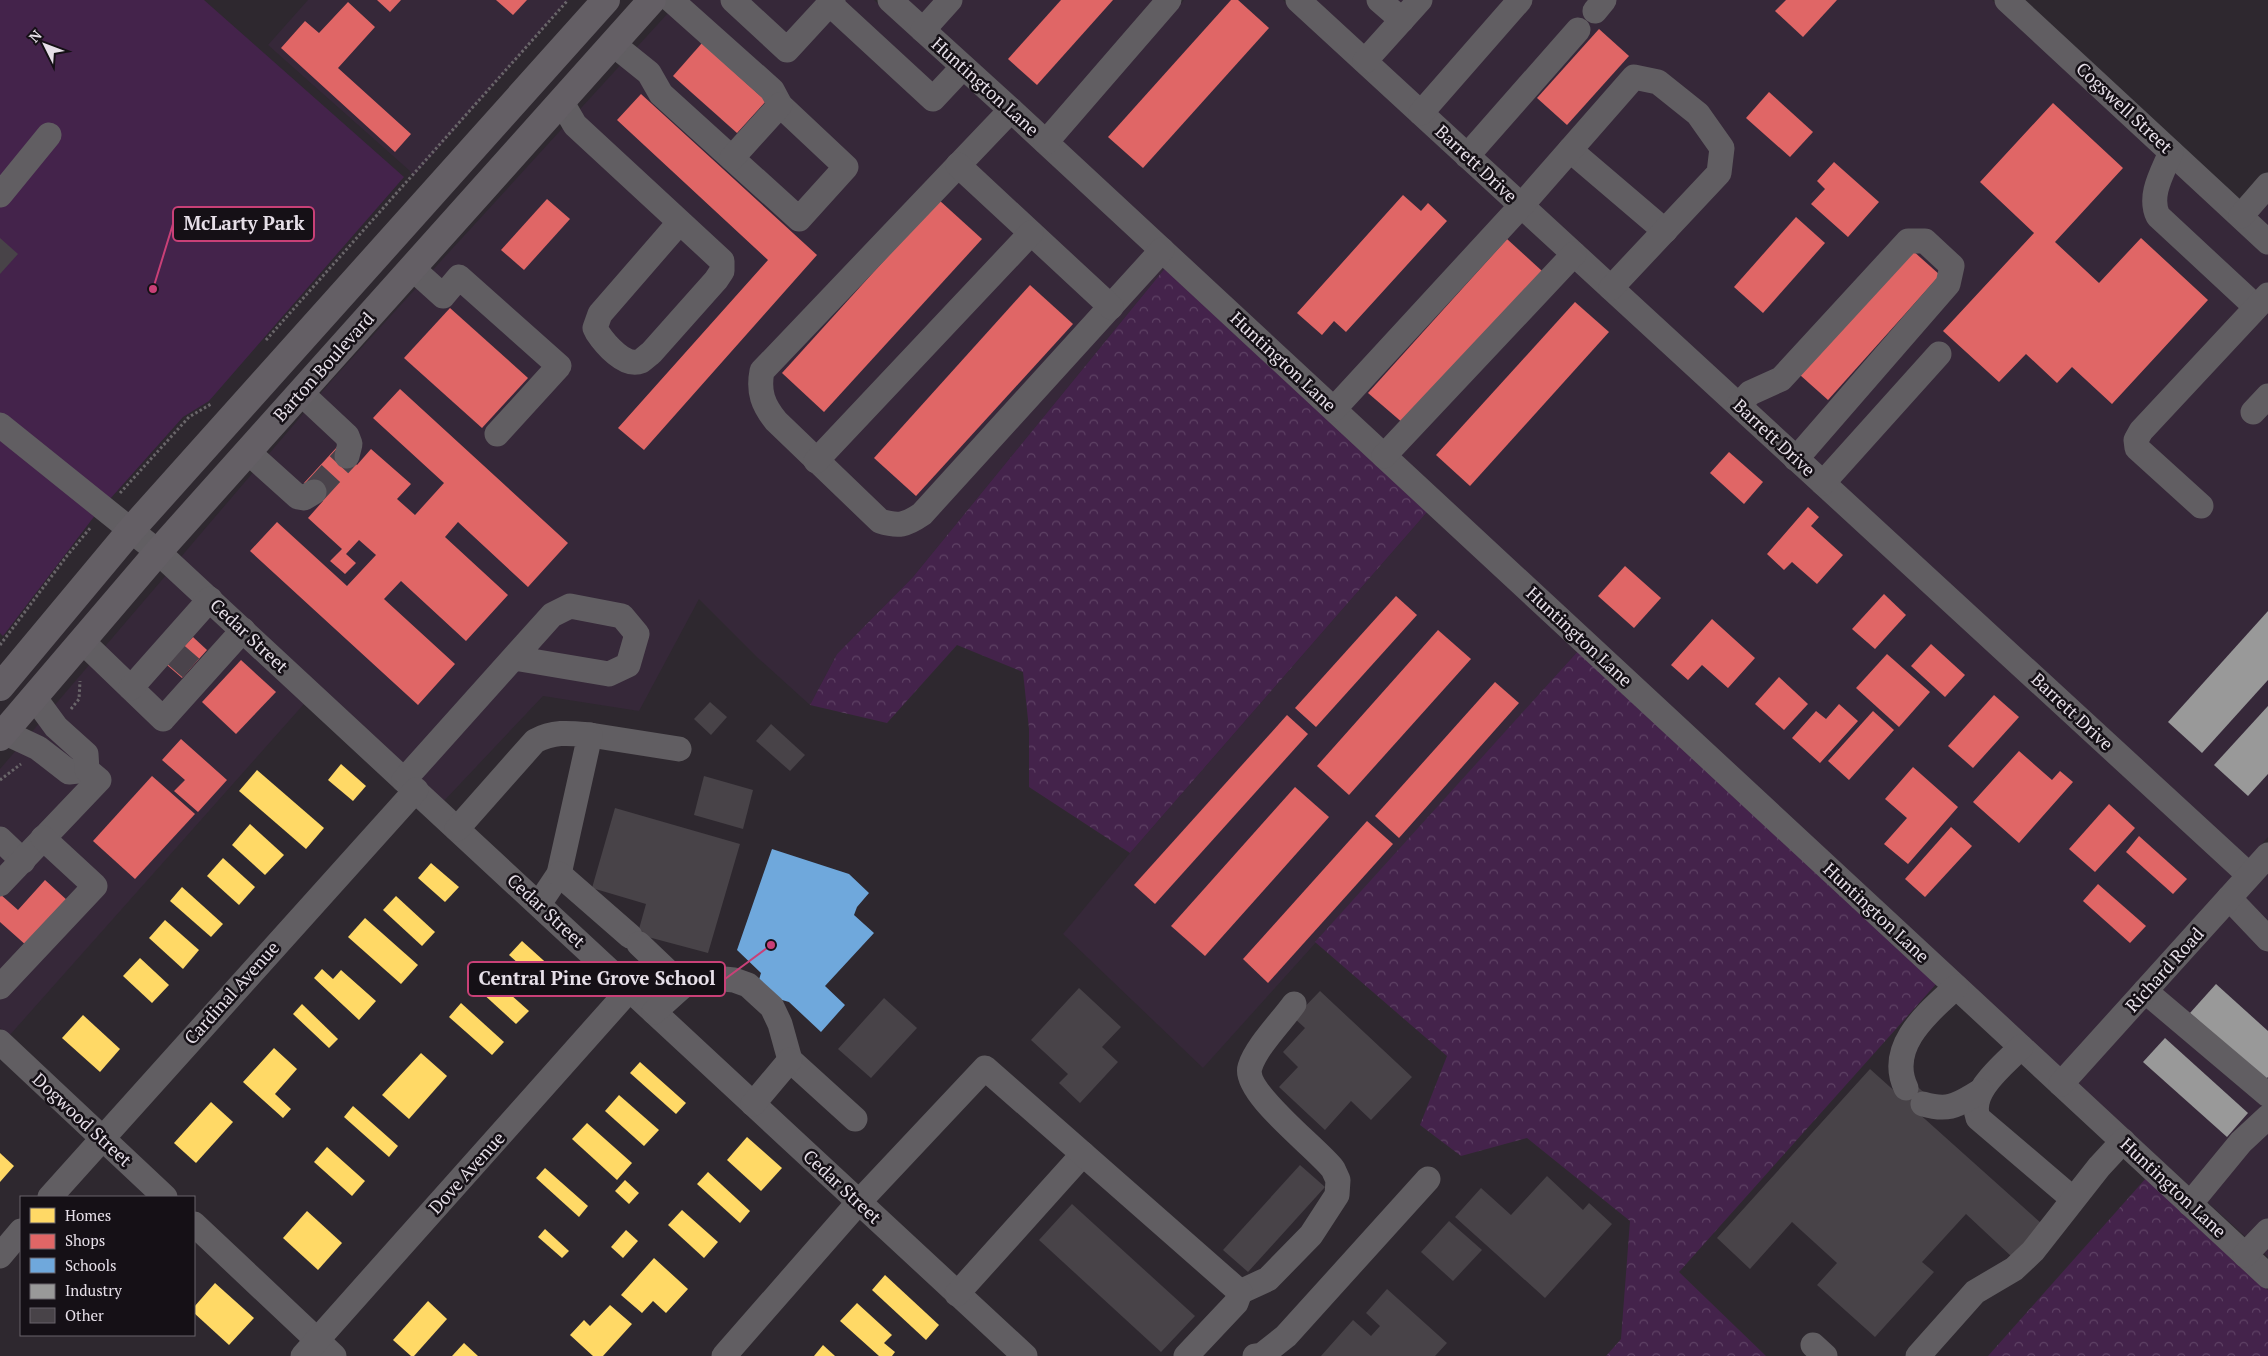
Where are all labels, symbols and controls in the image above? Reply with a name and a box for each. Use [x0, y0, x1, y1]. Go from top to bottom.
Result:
north arrow [20, 20, 70, 70]
text: N [24, 25, 46, 46]
street label: Huntington Lane [927, 32, 1045, 141]
street label: Cogswell Street [2071, 56, 2178, 158]
street label: Barrett Drive [1431, 119, 1523, 207]
callout: McLarty Park [173, 207, 314, 241]
text: McLarty Park [183, 210, 306, 235]
street label: Huntington Lane [1225, 306, 1342, 417]
street label: Barton Boulevard [268, 307, 379, 426]
street label: Barrett Drive [1729, 393, 1821, 481]
street label: Huntington Lane [1521, 581, 1638, 692]
street label: Cedar Street [205, 593, 294, 678]
street label: Barrett Drive [2027, 667, 2119, 755]
street label: Huntington Lane [1818, 857, 1935, 968]
street label: Cedar Street [502, 868, 591, 953]
street label: Richard Road [2120, 922, 2209, 1017]
street label: Cardinal Avenue [178, 936, 284, 1049]
callout: Central Pine Grove School [468, 962, 725, 996]
text: Central Pine Grove School [478, 965, 716, 990]
street label: Dogwood Street [28, 1067, 138, 1172]
street label: Dove Avenue [423, 1126, 510, 1219]
street label: Huntington Lane [2115, 1132, 2232, 1243]
street label: Cedar Street [798, 1144, 887, 1229]
legend [20, 1196, 195, 1336]
text: Homes [65, 1205, 111, 1225]
text: Shops [65, 1230, 105, 1250]
text: Schools [65, 1255, 116, 1275]
text: Industry [65, 1280, 122, 1300]
text: Other [65, 1305, 104, 1325]

